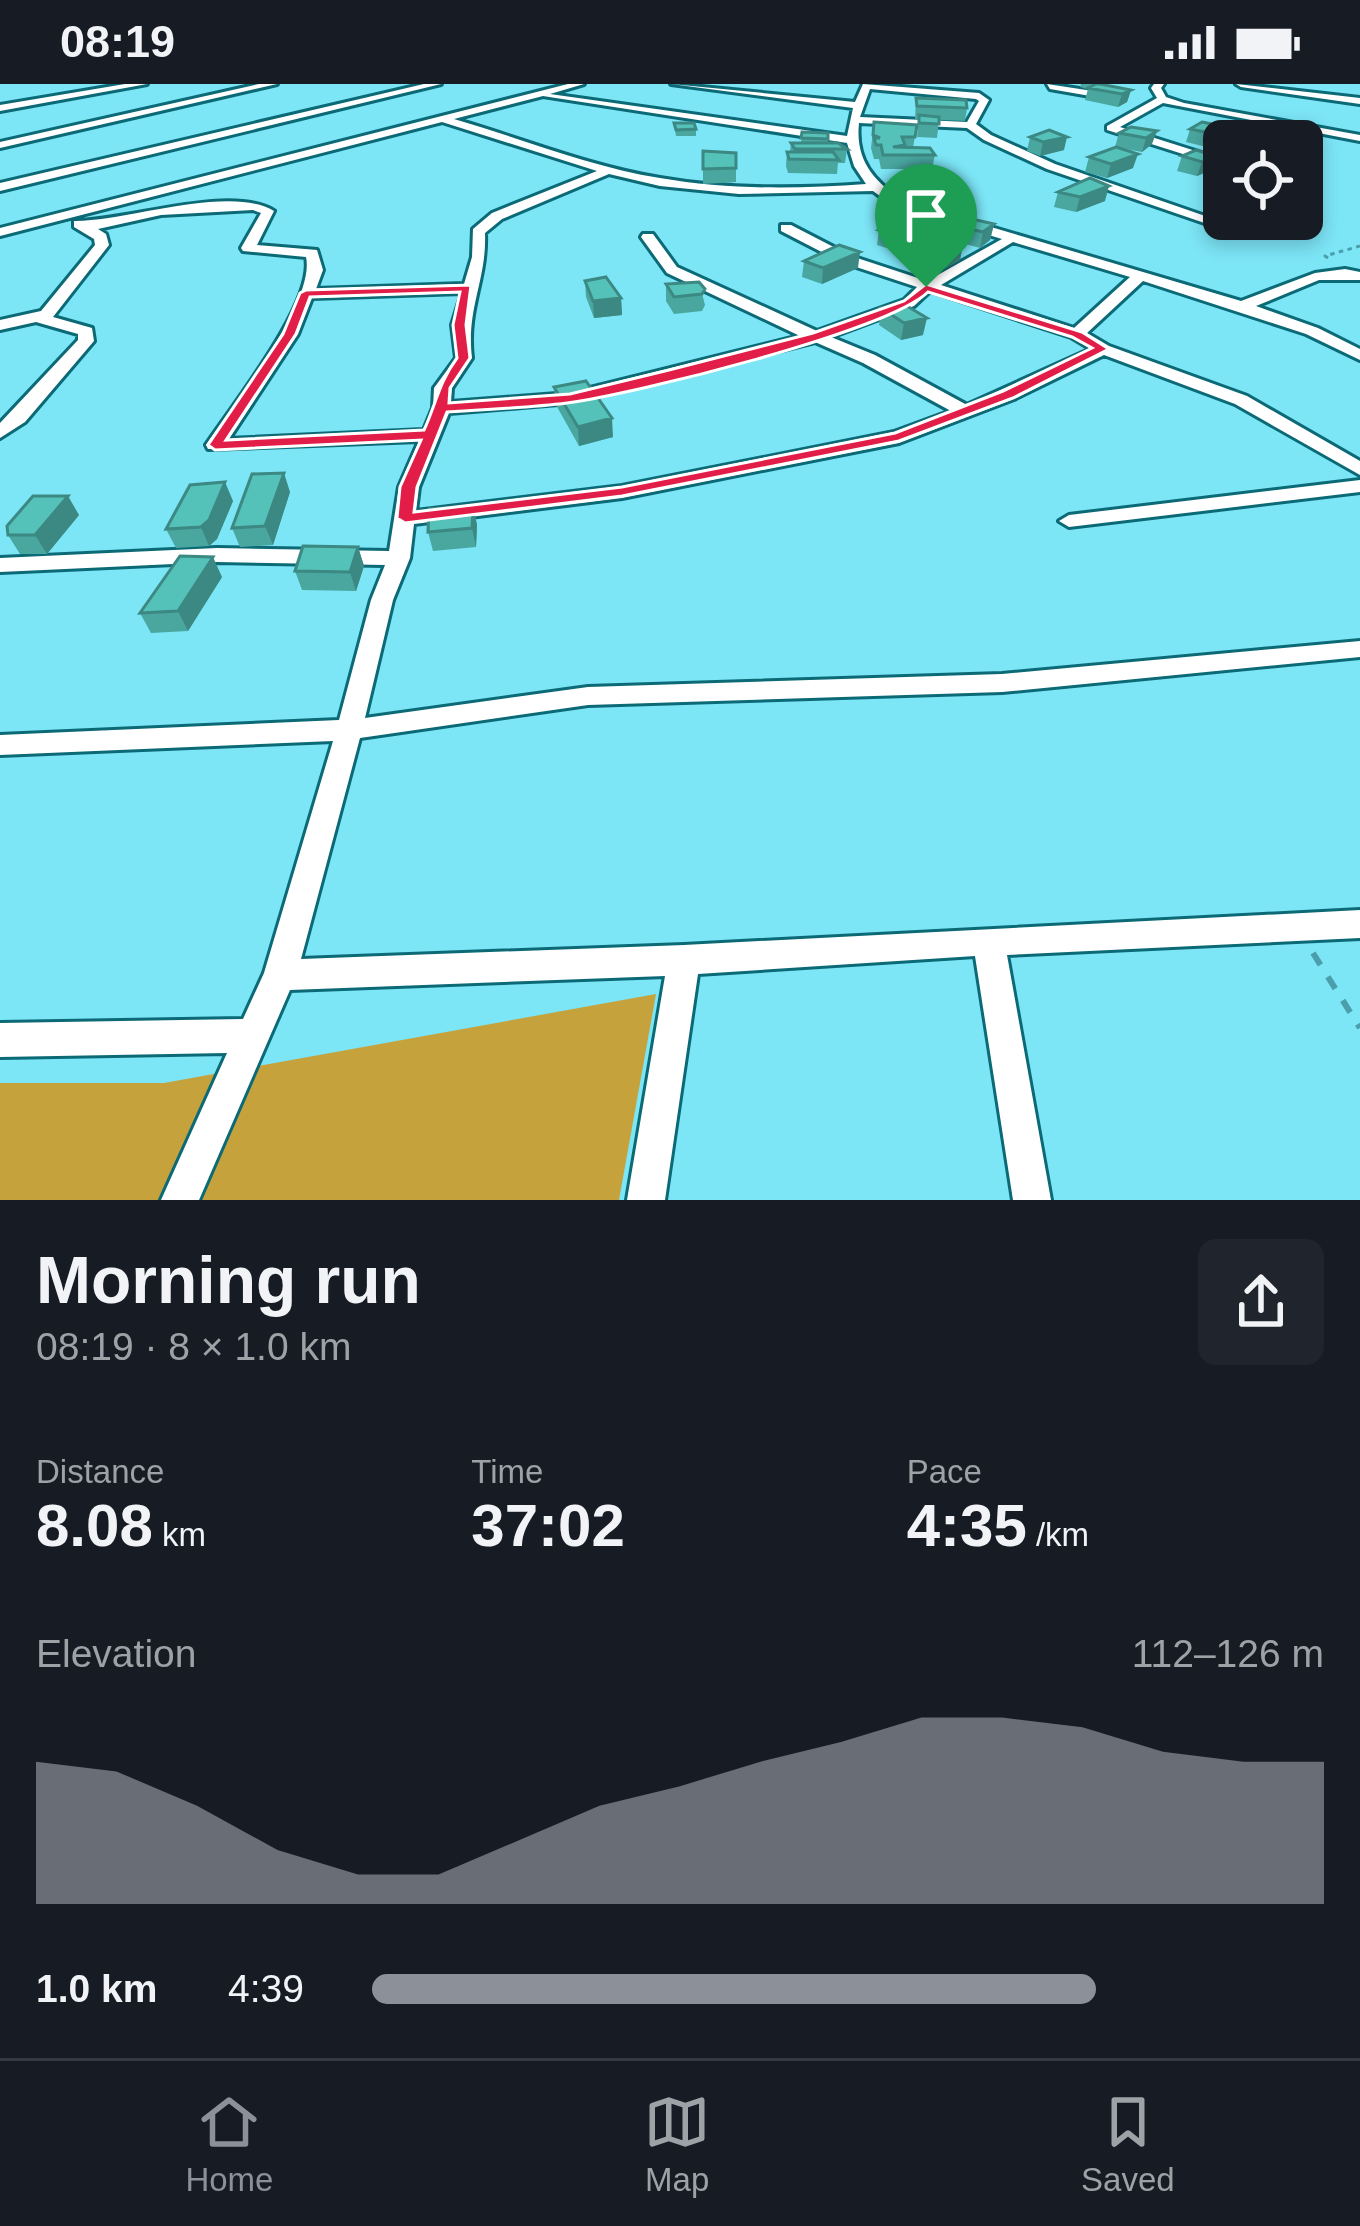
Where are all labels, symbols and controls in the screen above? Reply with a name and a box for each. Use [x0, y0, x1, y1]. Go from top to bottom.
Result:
text: 08:19 [60, 16, 175, 67]
map controls [1203, 120, 1323, 240]
button: locate [1203, 120, 1323, 240]
pin [875, 164, 977, 287]
icon: arrive [893, 182, 959, 248]
button: share [1198, 1239, 1324, 1365]
text: Morning run [36, 1243, 421, 1317]
text: 08:19 · 8 × 1.0 km [36, 1325, 351, 1368]
text: Distance [36, 1453, 164, 1490]
text: Time [471, 1453, 543, 1490]
text: Pace [907, 1453, 982, 1490]
text: 8.08 [36, 1492, 153, 1559]
text: 37:02 [471, 1492, 625, 1559]
text: 4:35 [907, 1492, 1027, 1559]
text: km [153, 1516, 206, 1553]
text: /km [1027, 1516, 1089, 1553]
text: Elevation [36, 1632, 196, 1675]
text: 112–126 m [1132, 1632, 1324, 1675]
text: 1.0 km [36, 1967, 157, 2010]
text: 4:39 [228, 1967, 304, 2010]
tab: Home [185, 2089, 273, 2199]
tab: Map [644, 2089, 710, 2199]
tab: Saved [1081, 2089, 1175, 2199]

